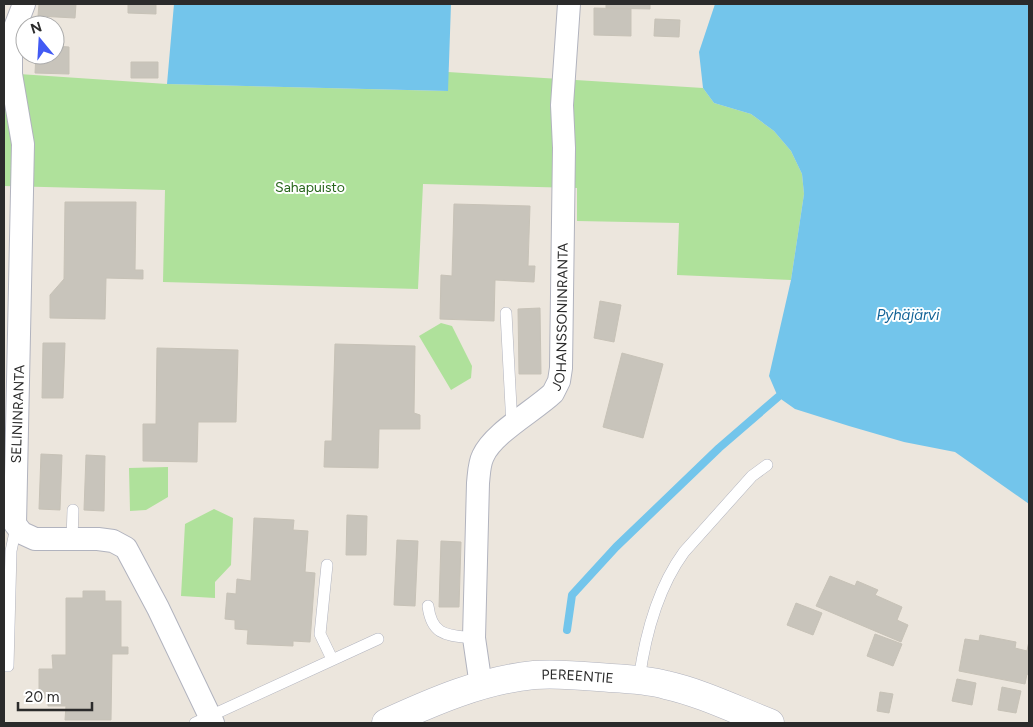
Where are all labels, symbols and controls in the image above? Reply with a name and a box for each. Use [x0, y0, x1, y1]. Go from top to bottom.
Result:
north arrow [15, 15, 65, 65]
text: N [28, 18, 44, 38]
park label: Sahapuisto [275, 179, 345, 196]
street label: JOHANSSONINRANTA [547, 242, 571, 393]
water label: Pyhäjärvi [877, 306, 940, 324]
street label: SELININRANTA [8, 364, 28, 464]
street label: PEREENTIE [541, 666, 614, 687]
scale bar [18, 680, 91, 712]
text: 20 m [25, 688, 59, 706]

